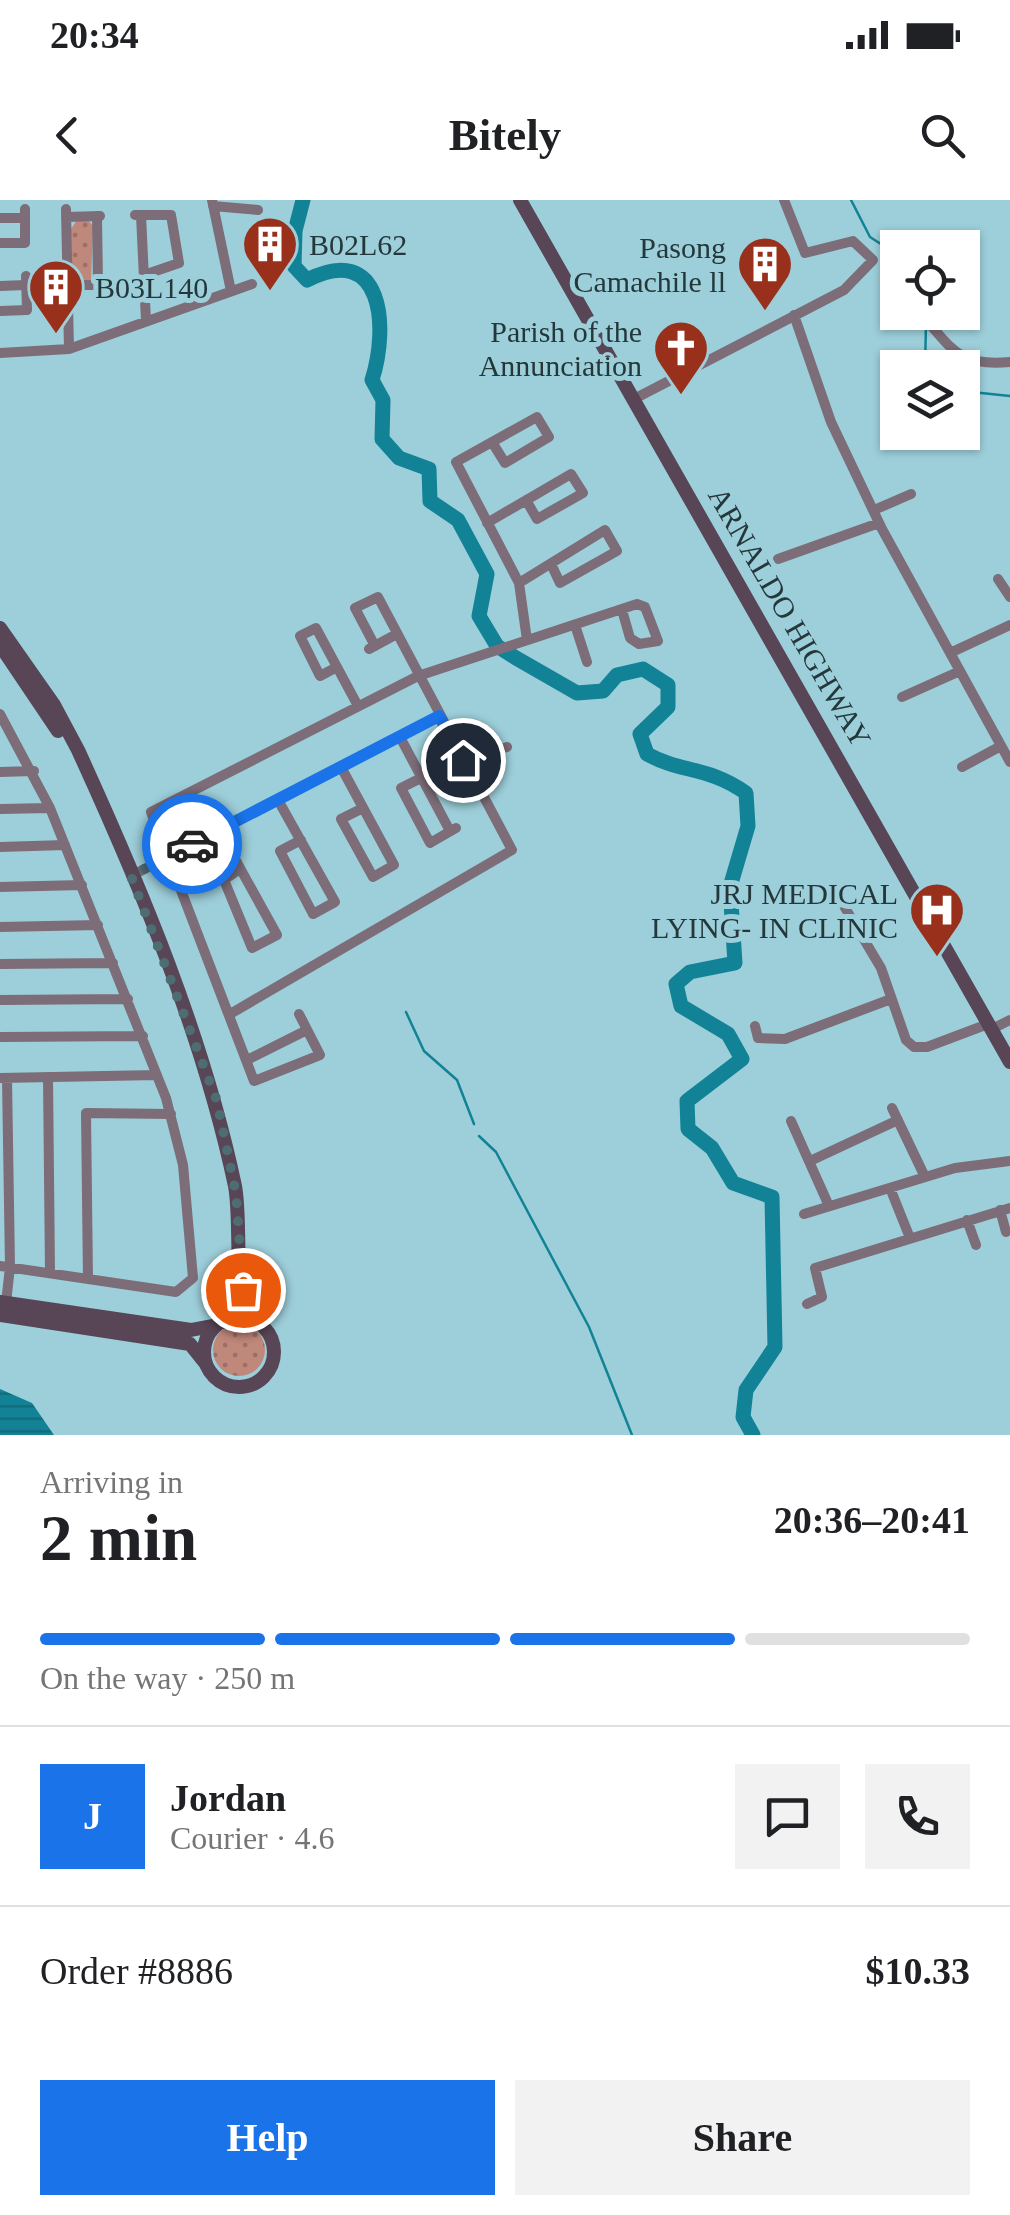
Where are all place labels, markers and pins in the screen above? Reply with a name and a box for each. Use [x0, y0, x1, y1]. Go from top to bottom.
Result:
building icon: B02L62 [240, 214, 300, 293]
place label: B02L62 [309, 228, 407, 261]
place label: Pasong Camachile ll [574, 231, 726, 298]
building icon: Pasong Camachile ll [735, 234, 795, 313]
building icon: B03L140 [26, 257, 86, 336]
place label: B03L140 [95, 271, 208, 304]
place label: Parish of the Annunciation [479, 315, 642, 382]
church icon: Parish of the Annunciation [651, 318, 711, 397]
pin [421, 718, 506, 803]
place label: JRJ MEDICAL LYING- IN CLINIC [651, 877, 898, 944]
hospital icon: JRJ MEDICAL LYING- IN CLINIC [907, 880, 967, 959]
pin [201, 1248, 286, 1333]

